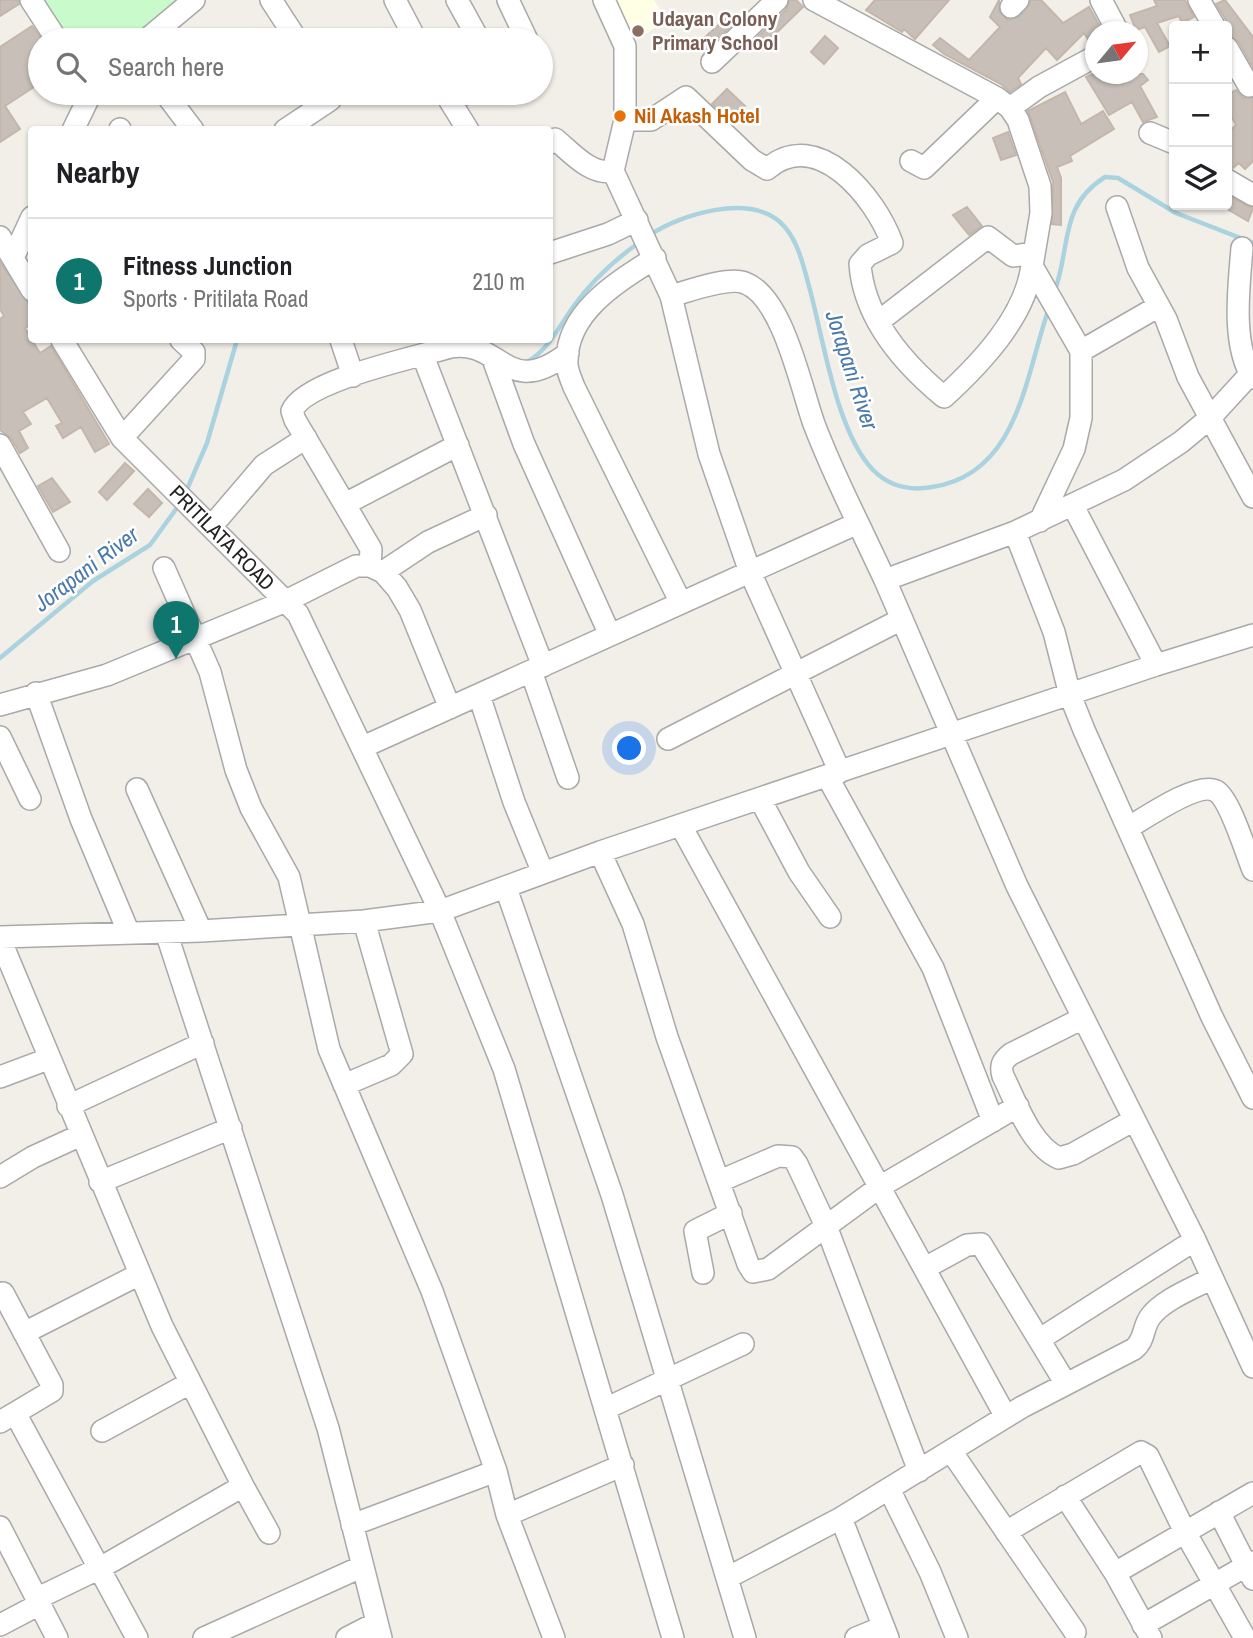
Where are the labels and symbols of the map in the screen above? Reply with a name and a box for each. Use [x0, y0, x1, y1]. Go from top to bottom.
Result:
place label: Udayan Colony Primary School [652, 4, 778, 57]
north arrow [1085, 21, 1148, 84]
marker: Udayan Colony Primary School [630, 23, 646, 39]
place label: Nil Akash Hotel [634, 101, 760, 130]
marker: Nil Akash Hotel [612, 108, 628, 124]
water label: Jorapani River [818, 305, 887, 434]
street label: PRITILATA ROAD [163, 479, 281, 597]
water label: Jorapani River [26, 519, 145, 619]
pin: 1 [153, 601, 199, 659]
your location [612, 731, 646, 765]

